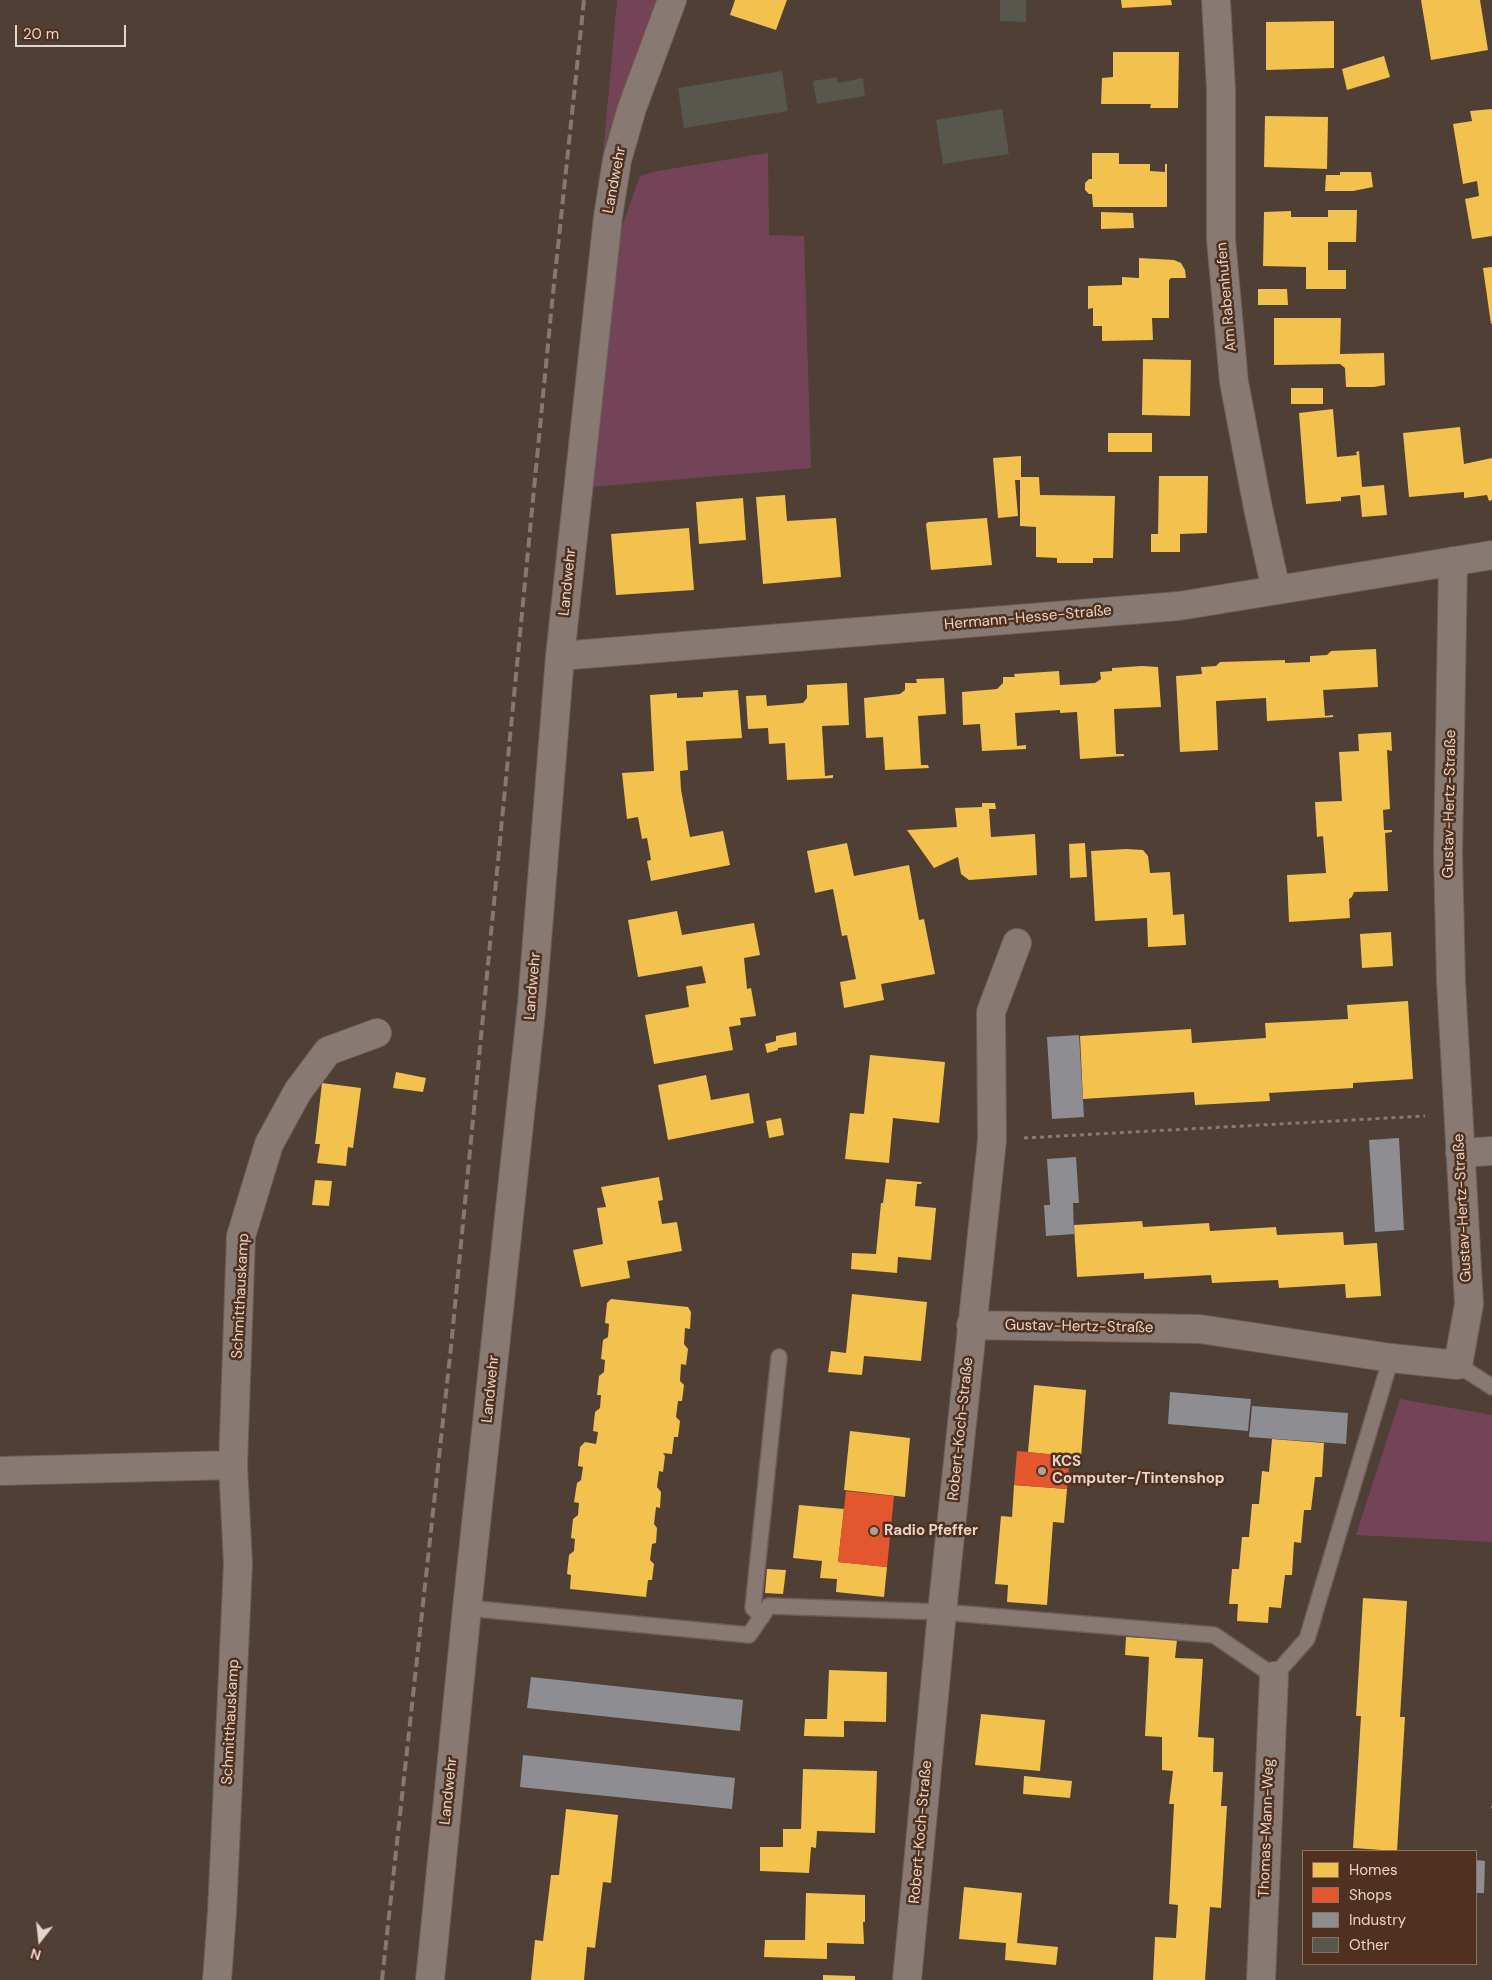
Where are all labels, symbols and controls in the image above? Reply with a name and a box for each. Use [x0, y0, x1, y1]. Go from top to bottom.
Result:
scale bar [18, 15, 129, 47]
text: 20 m [23, 24, 59, 44]
street label: Landwehr [600, 145, 630, 215]
street label: Am Rabenhufen [1213, 242, 1241, 352]
street label: Landwehr [555, 547, 581, 617]
street label: Hermann-Hesse-Straße [943, 602, 1113, 634]
street label: Gustav-Hertz-Straße [1440, 730, 1460, 878]
street label: Landwehr [521, 951, 545, 1021]
street label: Gustav-Hertz-Straße [1450, 1133, 1476, 1283]
street label: Schmitthauskamp [229, 1233, 253, 1359]
street label: Gustav-Hertz-Straße [1005, 1317, 1153, 1337]
street label: Landwehr [478, 1354, 504, 1424]
street label: Robert-Koch-Straße [945, 1357, 977, 1501]
place label: KCS Computer-/Tintenshop [1052, 1453, 1225, 1488]
marker: KCS Computer-/Tintenshop [1036, 1465, 1048, 1477]
place label: Radio Pfeffer [884, 1522, 978, 1540]
marker: Radio Pfeffer [868, 1525, 880, 1537]
street label: Schmitthauskamp [219, 1659, 243, 1785]
street label: Landwehr [436, 1756, 462, 1826]
street label: Thomas-Mann-Weg [1256, 1758, 1278, 1898]
street label: Robert-Koch-Straße [906, 1760, 936, 1904]
legend [1302, 1850, 1477, 1965]
text: Homes [1349, 1860, 1398, 1880]
text: Shops [1349, 1885, 1392, 1905]
text: Industry [1349, 1910, 1406, 1930]
north arrow [15, 1915, 65, 1965]
text: Other [1349, 1935, 1389, 1955]
text: N [28, 1944, 43, 1964]

